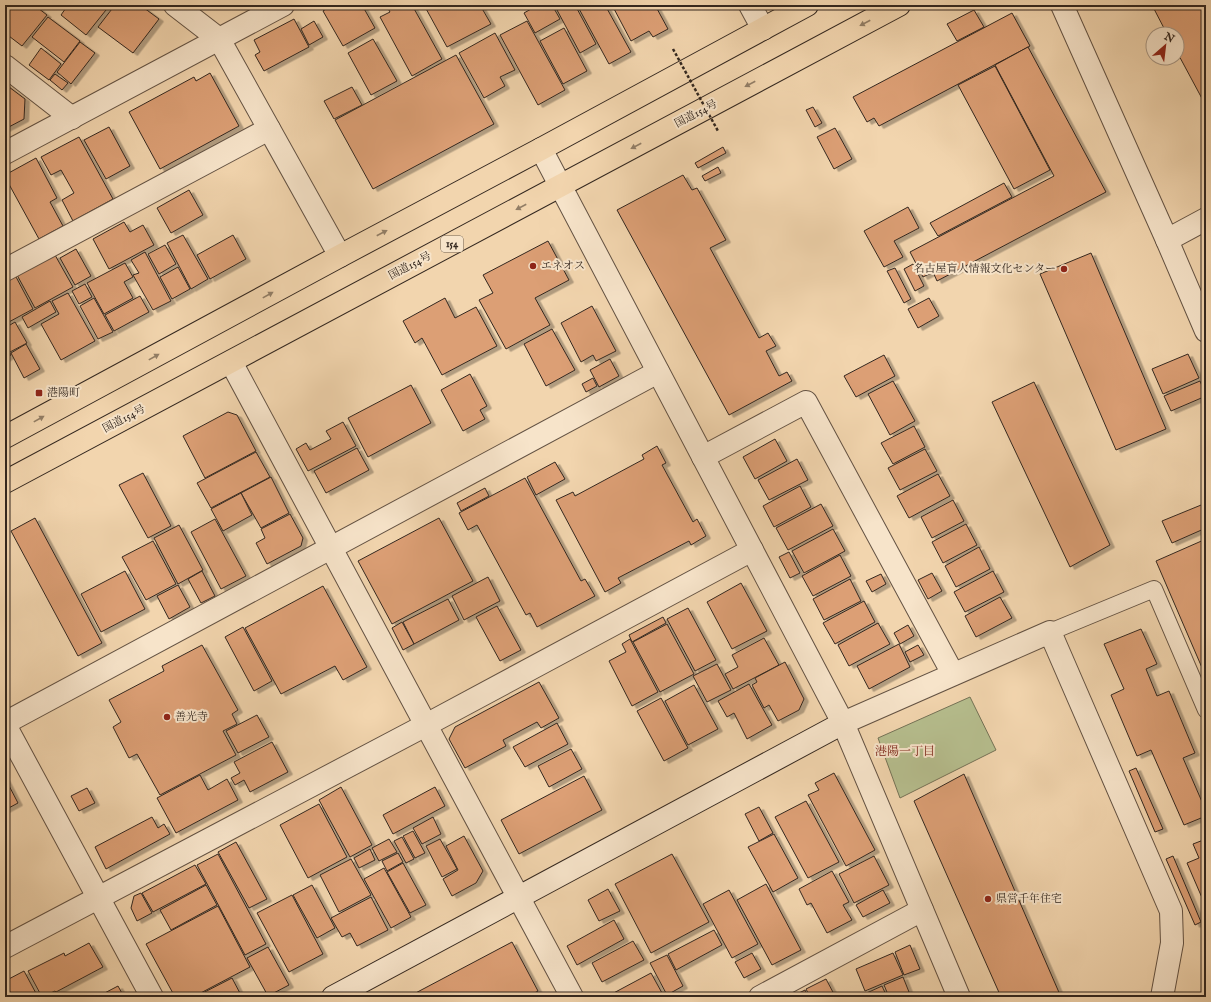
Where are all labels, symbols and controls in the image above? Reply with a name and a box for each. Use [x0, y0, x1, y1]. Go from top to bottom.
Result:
one-way arrow [859, 20, 871, 27]
north arrow [1145, 26, 1185, 66]
text: N [1161, 29, 1177, 47]
one-way arrow [744, 81, 756, 88]
street label: 国道154号 [672, 97, 720, 131]
one-way arrow [630, 142, 641, 149]
one-way arrow [515, 204, 527, 210]
one-way arrow [376, 230, 388, 236]
road number: 154 [441, 236, 463, 252]
street label: 国道154号 [386, 249, 434, 283]
place label: エネオス [541, 259, 585, 273]
marker: エネオス [528, 261, 538, 271]
place label: 名古屋盲人情報文化センター [913, 262, 1056, 276]
marker: 名古屋盲人情報文化センター [1059, 264, 1069, 274]
one-way arrow [262, 291, 274, 298]
one-way arrow [148, 353, 159, 360]
place label: 港陽町 [47, 386, 80, 400]
marker: 港陽町 [34, 388, 44, 398]
street label: 国道154号 [100, 402, 148, 436]
one-way arrow [33, 415, 45, 422]
place label: 善光寺 [175, 710, 208, 724]
marker: 善光寺 [162, 712, 172, 722]
district label: 港陽一丁目 [875, 744, 935, 759]
place label: 県営千年住宅 [996, 892, 1062, 906]
marker: 県営千年住宅 [983, 894, 993, 904]

